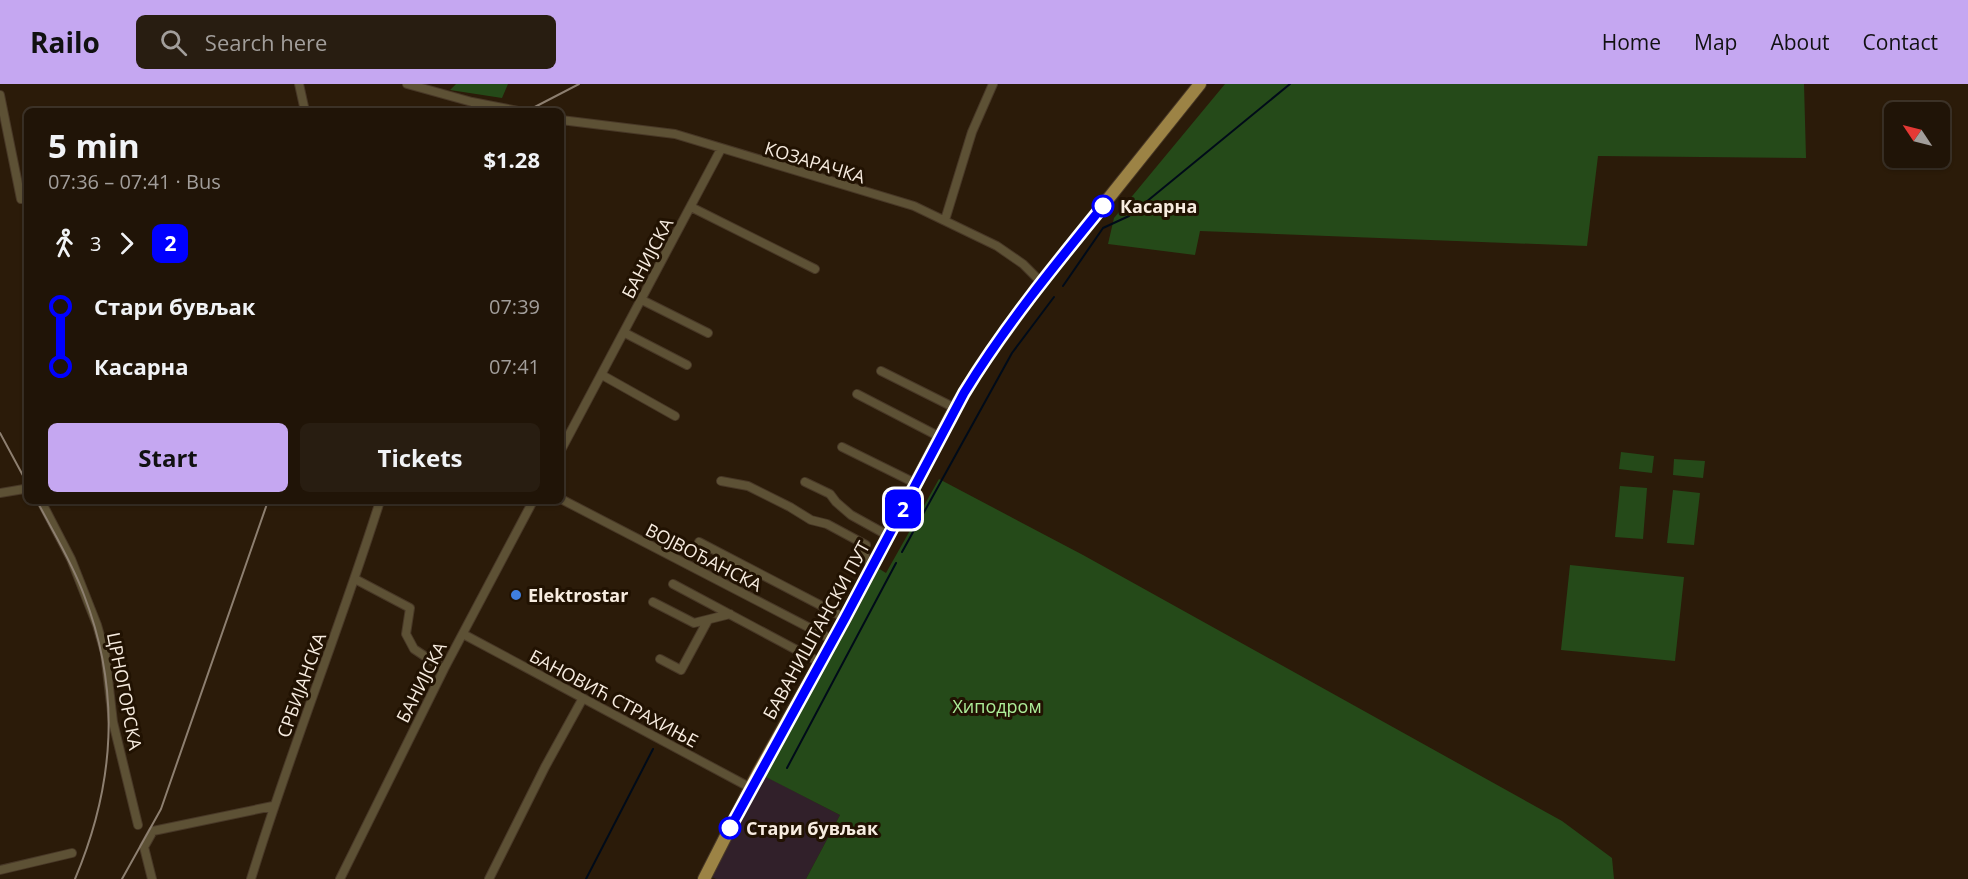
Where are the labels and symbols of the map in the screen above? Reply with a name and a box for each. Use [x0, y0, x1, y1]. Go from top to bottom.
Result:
north arrow [1884, 102, 1950, 168]
street label: КОЗАРАЧКА [762, 135, 869, 189]
place label: Касарна [1120, 194, 1197, 218]
marker: Касарна [1092, 195, 1114, 217]
street label: БАНИЈСКА [616, 213, 679, 302]
line badge: 2 [884, 490, 922, 528]
street label: ВОЈВОЂАНСКА [642, 517, 767, 597]
street label: БАВАНИШТАНСКИ ПУТ [757, 537, 875, 723]
place label: Elektrostar [528, 583, 628, 607]
marker: Elektrostar [509, 588, 523, 602]
street label: СРБИЈАНСКА [271, 629, 331, 741]
street label: ЦРНОГОРСКА [102, 630, 148, 752]
street label: БАНИЈСКА [390, 637, 452, 727]
street label: БАНОВИЋ СТРАХИЊЕ [526, 643, 702, 753]
park label: Хиподром [952, 694, 1042, 718]
place label: Стари бувљак [746, 816, 879, 840]
marker: Стари бувљак [719, 817, 741, 839]

